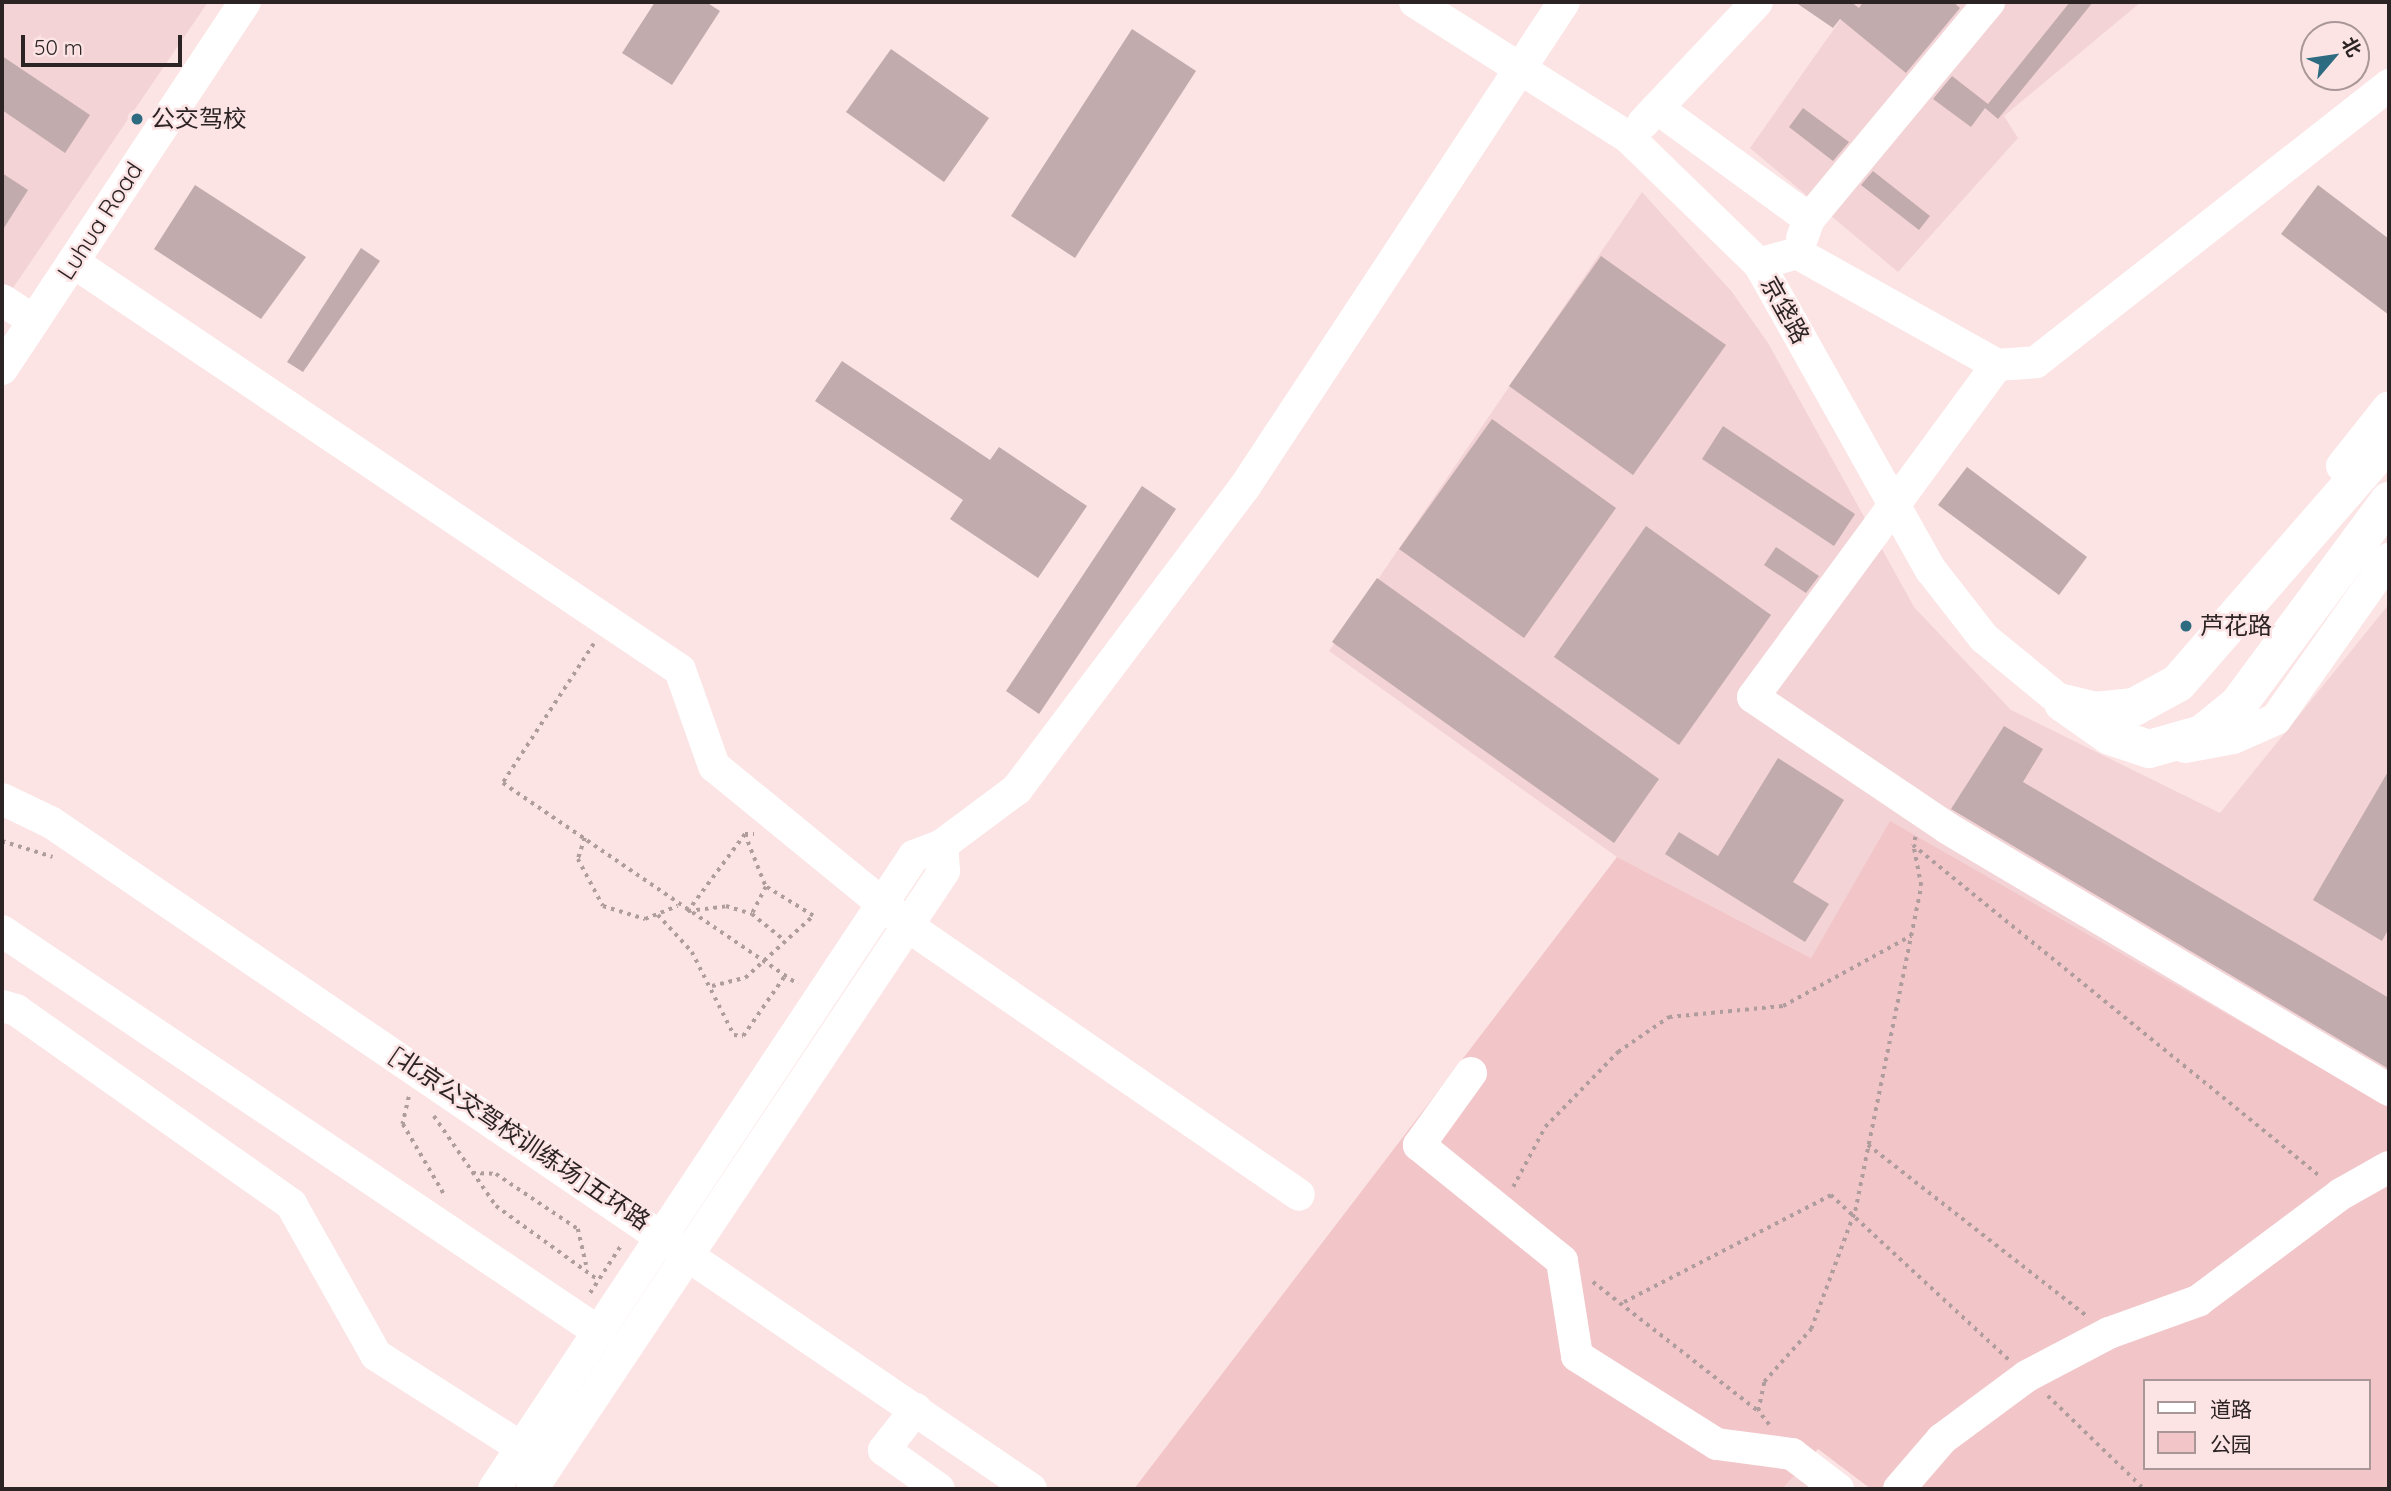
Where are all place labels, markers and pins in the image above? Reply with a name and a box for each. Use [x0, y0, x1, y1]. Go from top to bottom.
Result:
place label: 公交驾校 [151, 105, 247, 133]
marker: 公交驾校 [129, 111, 145, 127]
place label: 芦花路 [2200, 612, 2272, 640]
marker: 芦花路 [2178, 618, 2194, 634]

